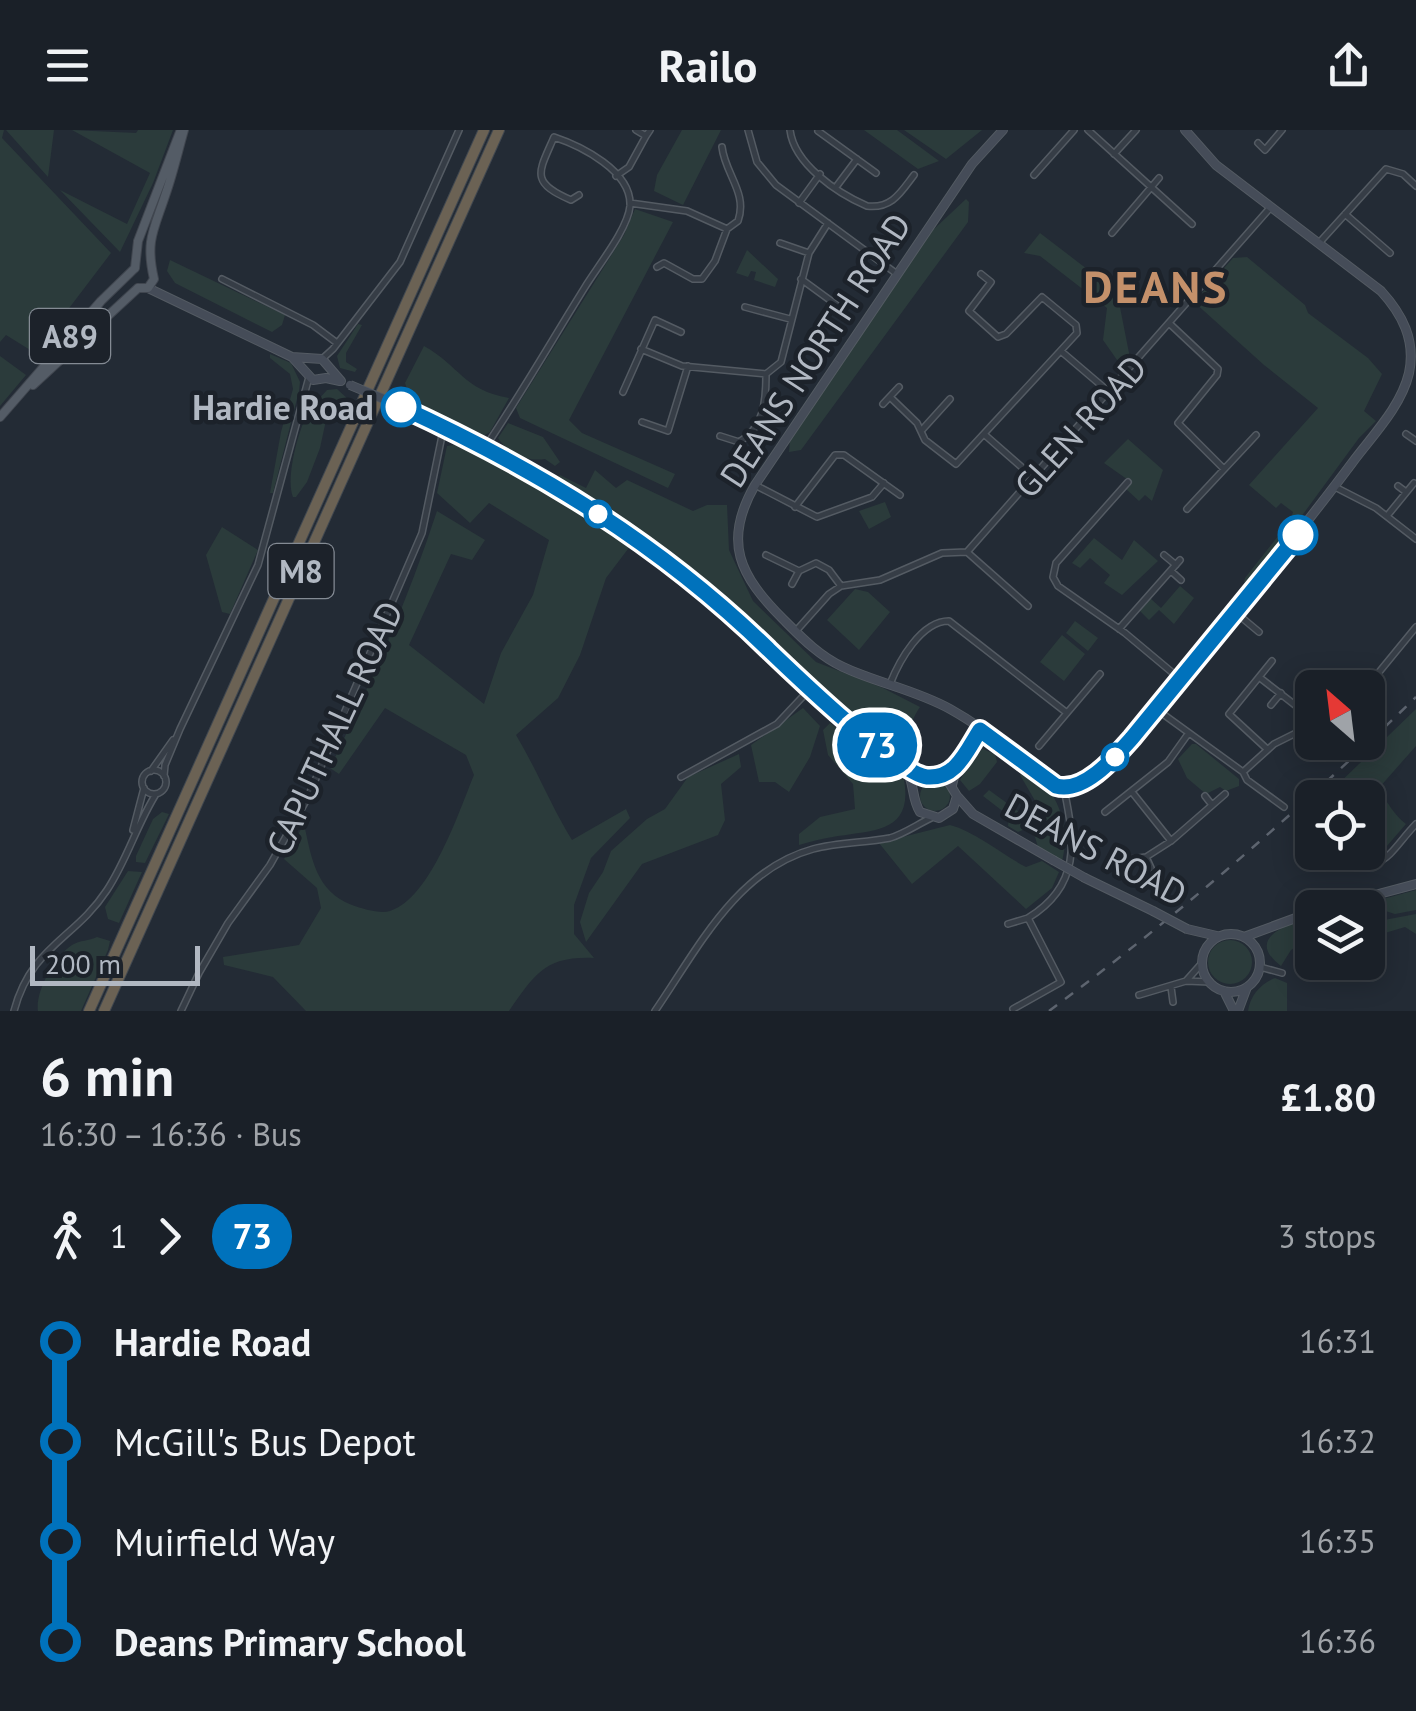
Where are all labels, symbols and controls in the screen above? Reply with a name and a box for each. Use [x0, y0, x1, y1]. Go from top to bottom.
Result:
text: Railo [659, 36, 757, 94]
icon: menu [40, 38, 95, 93]
icon: share [1321, 38, 1376, 93]
street label: DEANS NORTH ROAD [709, 204, 921, 496]
district label: DEANS [1083, 257, 1229, 315]
road number: A89 [30, 309, 110, 363]
street label: GLEN ROAD [1004, 345, 1156, 507]
place label: Hardie Road [192, 384, 374, 430]
marker: Hardie Road [382, 388, 420, 426]
unlabelled marker [585, 501, 611, 527]
unlabelled marker [1279, 516, 1317, 554]
road number: M8 [268, 544, 334, 598]
street label: CAPUTHALL ROAD [255, 594, 413, 862]
north arrow [1295, 670, 1385, 760]
map controls [1295, 670, 1385, 980]
line badge: 73 [832, 712, 922, 778]
text: 73 [857, 722, 897, 768]
unlabelled marker [1102, 744, 1128, 770]
button: locate [1295, 780, 1385, 870]
street label: DEANS ROAD [997, 782, 1195, 916]
button: layers [1295, 890, 1385, 980]
scale bar [30, 941, 200, 986]
text: 200 m [45, 945, 121, 982]
text: 6 min [40, 1040, 174, 1111]
text: £1.80 [1280, 1072, 1376, 1121]
text: 16:30 – 16:36 · Bus [40, 1113, 302, 1155]
icon: walk [40, 1209, 95, 1264]
icon: forward [142, 1209, 197, 1264]
text: 73 [232, 1213, 272, 1259]
text: 1 [110, 1215, 127, 1257]
text: 3 stops [1278, 1215, 1376, 1257]
text: Hardie Road [114, 1317, 311, 1366]
text: 16:31 [1299, 1320, 1376, 1362]
text: McGill's Bus Depot [114, 1417, 416, 1466]
text: 16:32 [1299, 1420, 1376, 1462]
text: Muirfield Way [114, 1517, 335, 1566]
text: 16:35 [1299, 1520, 1376, 1562]
text: Deans Primary School [114, 1617, 466, 1666]
text: 16:36 [1299, 1620, 1376, 1662]

